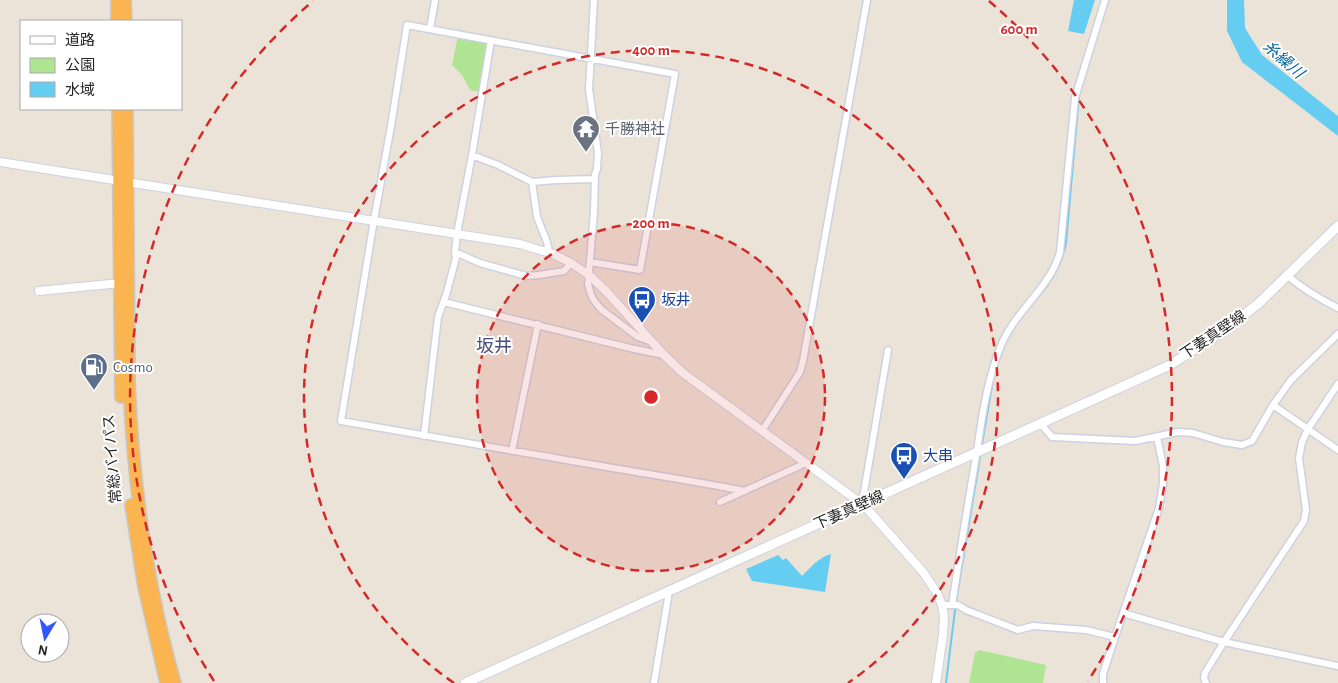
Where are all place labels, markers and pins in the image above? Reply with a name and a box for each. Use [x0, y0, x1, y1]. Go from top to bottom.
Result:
temple icon: 千勝神社 [571, 114, 601, 153]
place label: 千勝神社 [605, 121, 665, 137]
bus stop icon: 坂井 [627, 285, 657, 324]
place label: 坂井 [661, 291, 691, 308]
fuel station icon: Cosmo [79, 352, 109, 391]
place label: Cosmo [113, 360, 153, 375]
centre of rings [642, 388, 660, 406]
bus stop icon: 大串 [889, 441, 919, 480]
place label: 大串 [923, 448, 953, 464]

